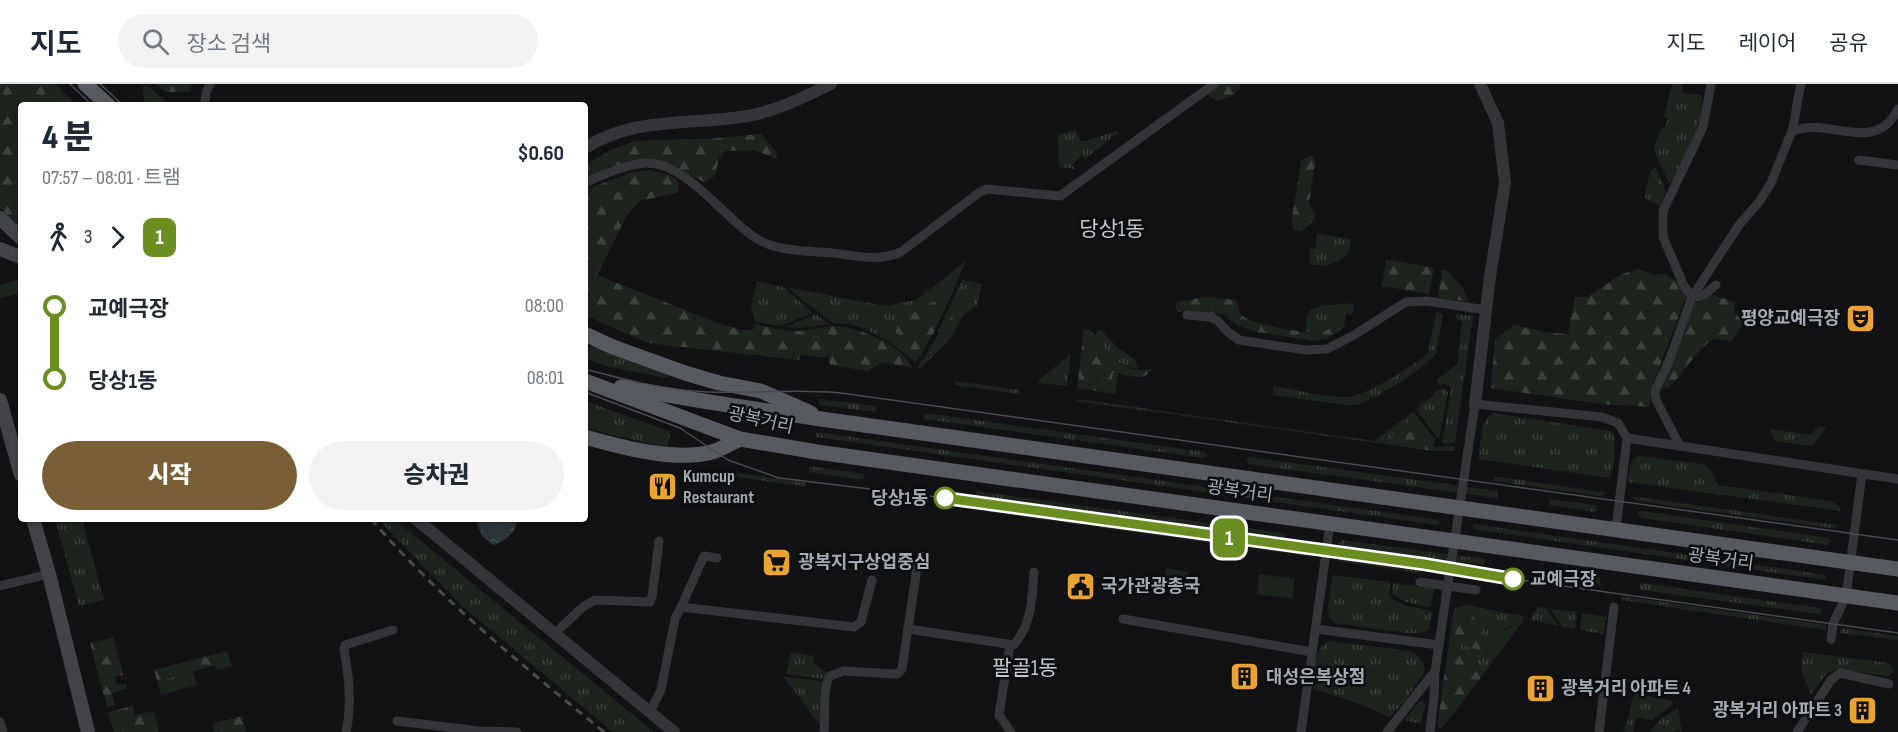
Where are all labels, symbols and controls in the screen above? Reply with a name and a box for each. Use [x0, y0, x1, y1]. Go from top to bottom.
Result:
search box [118, 14, 538, 68]
icon: search [139, 25, 172, 58]
text: 지도 [30, 28, 82, 61]
text: 장소 검색 [187, 31, 271, 58]
text: 지도 [1667, 31, 1705, 56]
text: 레이어 [1738, 31, 1796, 56]
text: 공유 [1829, 31, 1868, 56]
text: 4 분 [42, 118, 94, 158]
text: $0.60 [517, 140, 564, 167]
text: 07:57 – 08:01 · 트램 [42, 166, 180, 190]
district label: 당상1동 [1079, 217, 1145, 242]
icon: walk [42, 221, 75, 254]
icon: forward [101, 221, 134, 254]
text: 3 [84, 225, 92, 249]
text: 1 [155, 225, 164, 250]
text: 08:00 [525, 294, 564, 318]
text: 교예극장 [88, 296, 169, 323]
theatre icon: 평양교예극장 [1845, 302, 1877, 334]
place label: 평양교예극장 [1741, 308, 1840, 329]
text: 08:01 [527, 366, 564, 390]
text: 당상1동 [88, 368, 157, 395]
street label: 광복거리 [726, 403, 796, 438]
button: 시작 [42, 441, 297, 510]
button: 승차권 [309, 441, 564, 510]
place label: Kumcup Restaurant [683, 466, 754, 508]
restaurant icon: Kumcup Restaurant [646, 470, 678, 502]
street label: 광복거리 [1206, 476, 1274, 507]
marker: 당상1동 [934, 487, 956, 509]
place label: 당상1동 [871, 488, 928, 509]
line badge: 1 [1210, 518, 1248, 558]
text: 1 [1225, 526, 1233, 551]
street label: 광복거리 [1687, 544, 1755, 575]
supermarket icon: 광복지구상업중심 [761, 546, 793, 578]
place label: 광복지구상업중심 [798, 552, 930, 573]
marker: 교예극장 [1502, 568, 1524, 590]
place label: 교예극장 [1530, 569, 1597, 590]
public building icon: 국가관광총국 [1064, 570, 1096, 602]
place label: 국가관광총국 [1101, 576, 1200, 597]
district label: 팔골1동 [992, 656, 1058, 681]
building icon: 대성은복상점 [1229, 661, 1261, 693]
place label: 대성은복상점 [1266, 667, 1365, 688]
building icon: 광복거리 아파트 4 [1524, 672, 1556, 704]
place label: 광복거리 아파트 4 [1561, 678, 1692, 699]
building icon: 광복거리 아파트 3 [1847, 694, 1879, 726]
place label: 광복거리 아파트 3 [1712, 700, 1842, 721]

